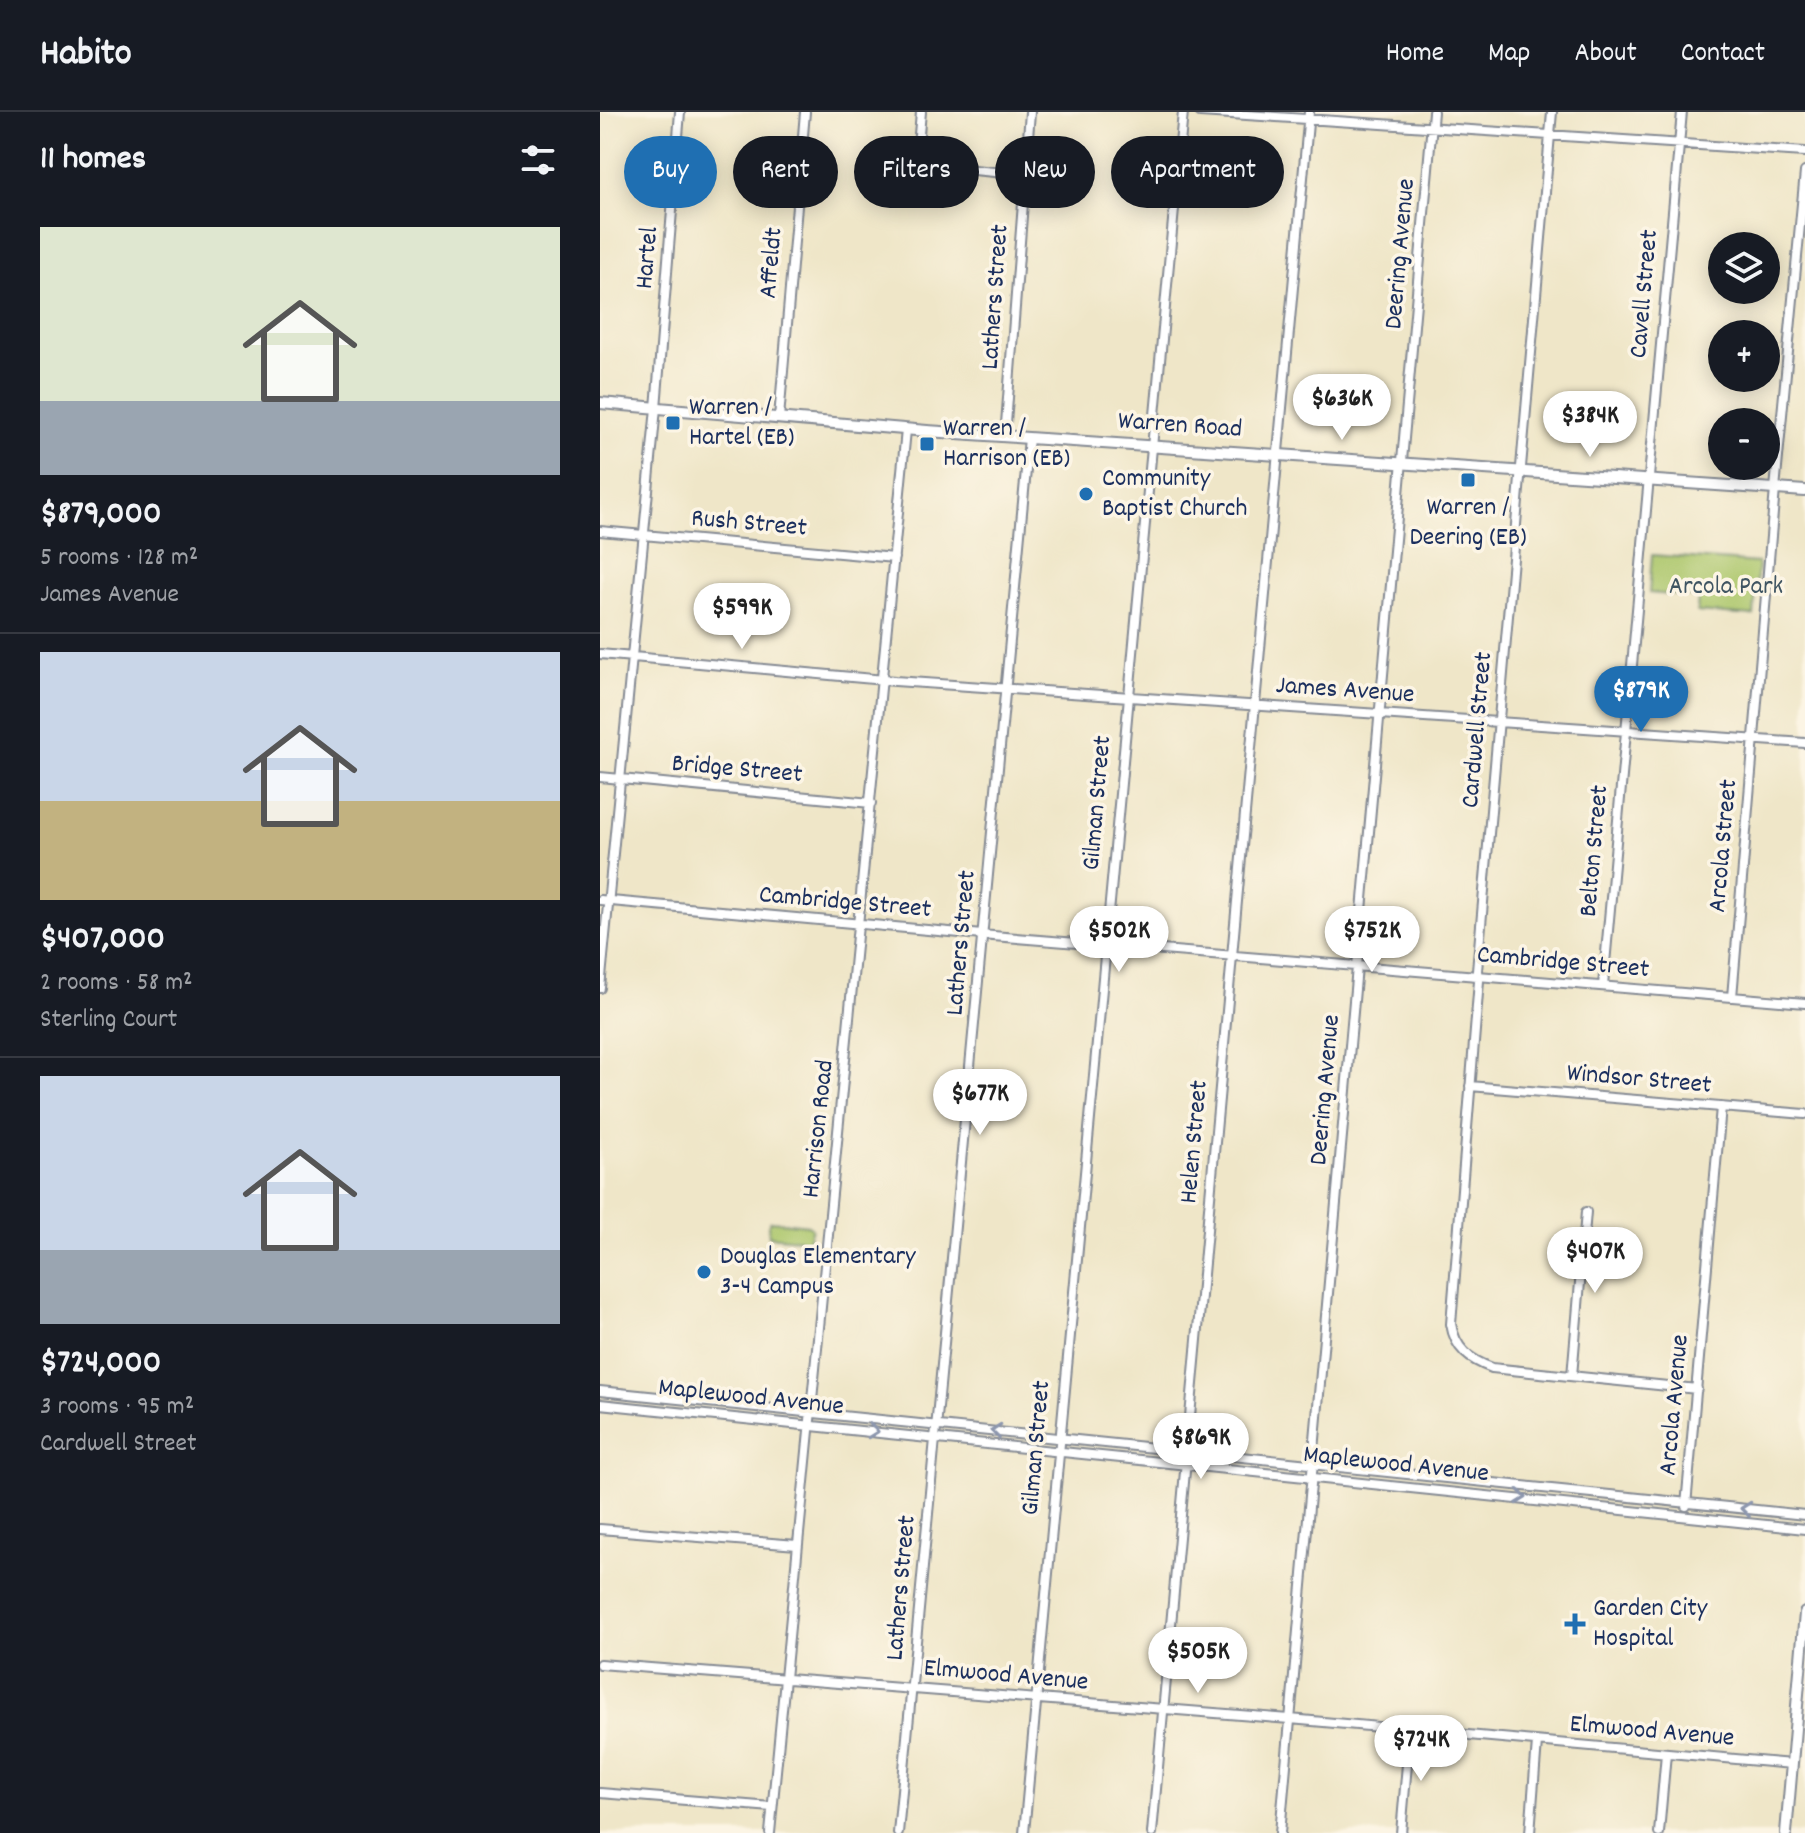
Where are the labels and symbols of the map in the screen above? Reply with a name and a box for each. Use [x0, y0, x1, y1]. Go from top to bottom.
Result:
street label: Deering Avenue [1376, 177, 1426, 331]
street label: Lathers Street [972, 223, 1020, 371]
street label: Hartel [627, 225, 669, 291]
street label: Affeldt [750, 226, 794, 300]
street label: Cavell Street [1621, 228, 1669, 360]
pin: $636K [1286, 374, 1398, 442]
place label: Warren / Hartel (EB) [689, 390, 794, 457]
pin: $384K [1534, 391, 1646, 459]
street label: Warren Road [1117, 403, 1243, 449]
place label: Warren / Harrison (EB) [943, 411, 1070, 478]
marker: Warren / Hartel (EB) [664, 414, 682, 432]
marker: Warren / Harrison (EB) [918, 435, 936, 453]
place label: Community Baptist Church [1102, 461, 1247, 528]
marker: Warren / Deering (EB) [1459, 471, 1477, 489]
marker: Community Baptist Church [1077, 485, 1095, 503]
place label: Warren / Deering (EB) [1409, 490, 1527, 557]
street label: Rush Street [690, 501, 809, 548]
park label: Arcola Park [1669, 569, 1783, 606]
pin: $599K [686, 583, 798, 651]
street label: Cardwell Street [1453, 650, 1503, 810]
pin: $879K [1585, 666, 1697, 734]
street label: James Avenue [1274, 668, 1416, 714]
street label: Gilman Street [1074, 734, 1122, 872]
street label: Bridge Street [670, 746, 804, 794]
street label: Arcola Street [1700, 778, 1748, 914]
street label: Belton Street [1571, 783, 1619, 918]
street label: Lathers Street [937, 869, 987, 1017]
street label: Cambridge Street [757, 877, 933, 929]
pin: $502K [1063, 906, 1175, 974]
pin: $752K [1316, 906, 1428, 974]
street label: Cambridge Street [1475, 937, 1651, 989]
street label: Deering Avenue [1301, 1013, 1351, 1167]
street label: Windsor Street [1565, 1055, 1713, 1105]
street label: Harrison Road [793, 1058, 845, 1200]
pin: $677K [924, 1069, 1036, 1137]
street label: Helen Street [1171, 1078, 1219, 1205]
pin: $407K [1539, 1227, 1651, 1295]
place label: Douglas Elementary 3-4 Campus [720, 1239, 916, 1306]
marker: Douglas Elementary 3-4 Campus [695, 1263, 713, 1281]
street label: Arcola Avenue [1650, 1333, 1700, 1477]
street label: Maplewood Avenue [656, 1370, 846, 1426]
street label: Gilman Street [1013, 1379, 1061, 1517]
pin: $869K [1145, 1413, 1257, 1481]
one-way arrow [867, 1422, 880, 1439]
one-way arrow [989, 1423, 1002, 1440]
street label: Maplewood Avenue [1301, 1437, 1491, 1493]
one-way arrow [1515, 1489, 1528, 1506]
one-way arrow [1739, 1501, 1752, 1518]
street label: Lathers Street [877, 1514, 927, 1662]
place label: Garden City Hospital [1593, 1591, 1708, 1658]
marker: Garden City Hospital [1564, 1613, 1586, 1635]
pin: $505K [1142, 1627, 1254, 1695]
street label: Elmwood Avenue [922, 1650, 1090, 1702]
street label: Elmwood Avenue [1568, 1706, 1736, 1758]
pin: $724K [1365, 1715, 1477, 1783]

